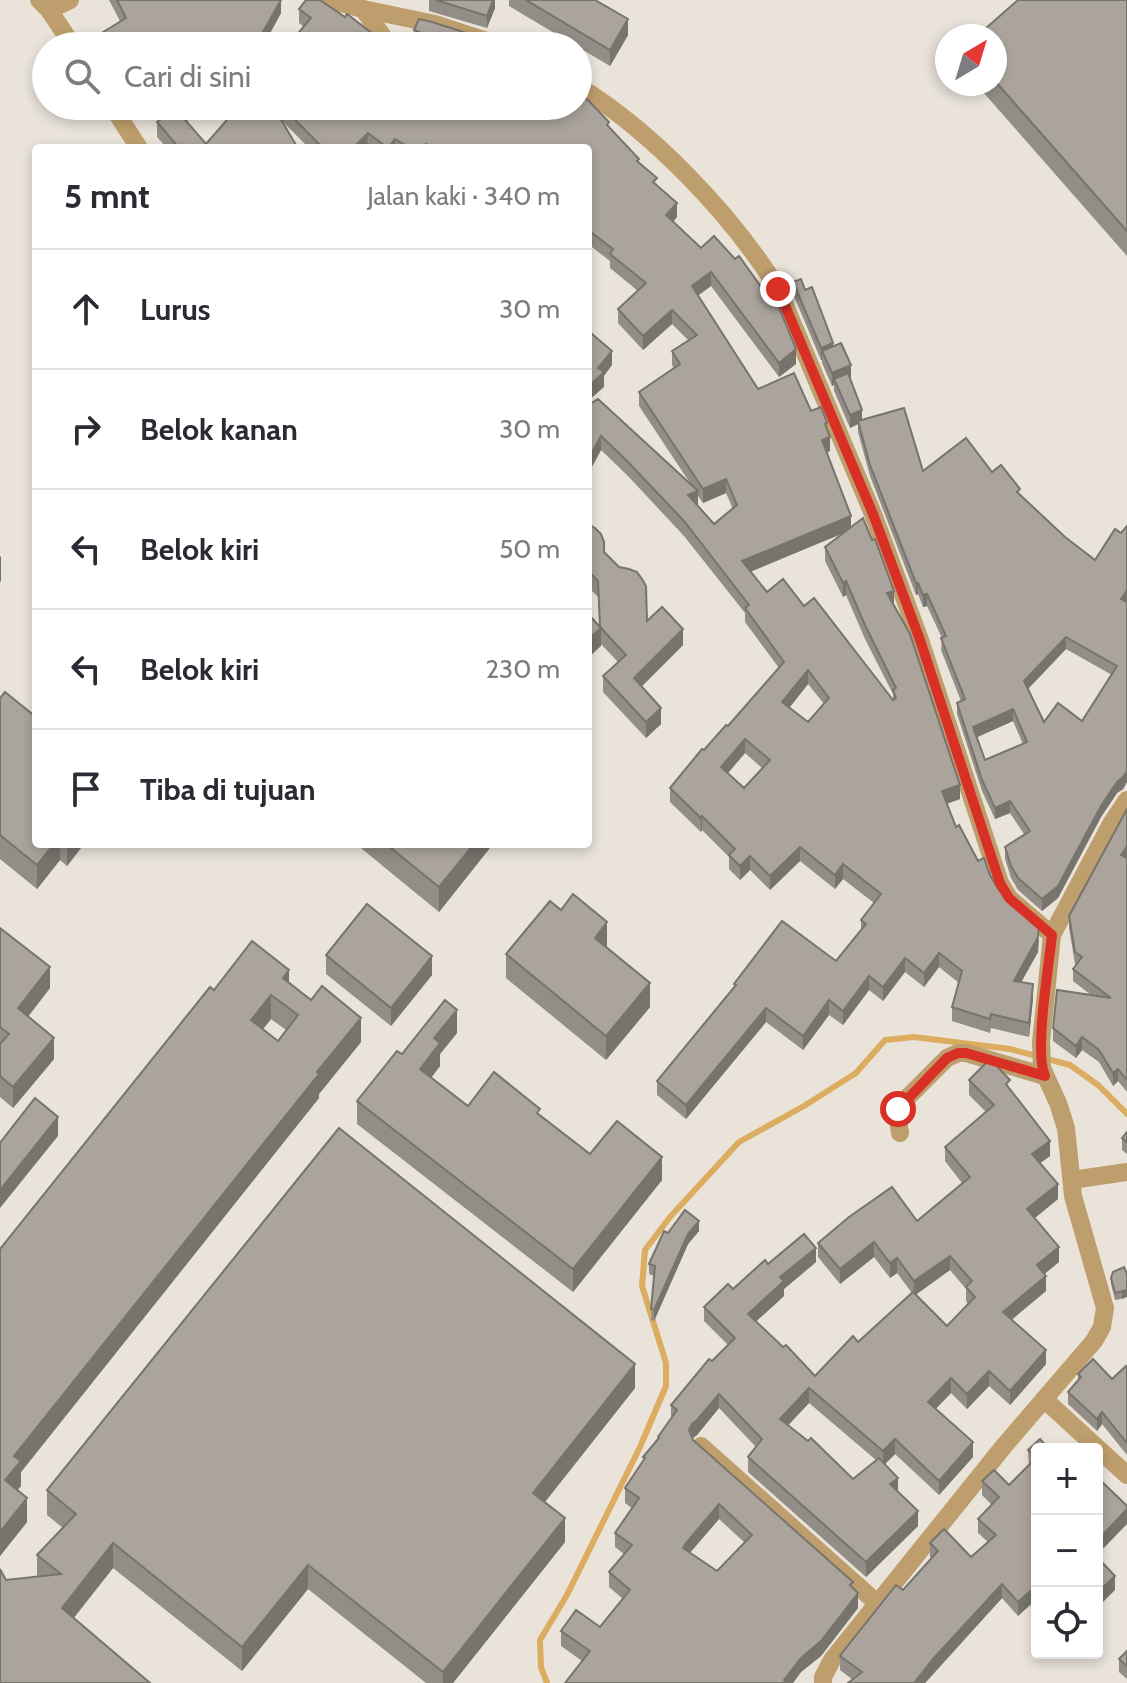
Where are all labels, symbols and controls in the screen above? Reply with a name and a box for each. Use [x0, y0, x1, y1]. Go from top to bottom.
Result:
north arrow [935, 24, 1007, 96]
search box [32, 32, 592, 120]
icon: search [60, 54, 104, 98]
text: Cari di sini [124, 58, 251, 95]
text: 5 mnt [64, 175, 150, 217]
text: Jalan kaki · 340 m [367, 180, 560, 212]
route end [760, 271, 796, 307]
icon: ahead [64, 287, 108, 331]
text: Lurus [140, 291, 211, 328]
text: 30 m [499, 293, 560, 325]
icon: right [64, 407, 108, 451]
text: Belok kanan [140, 411, 298, 448]
text: 30 m [499, 413, 560, 445]
icon: left [64, 527, 108, 571]
text: Belok kiri [140, 531, 259, 568]
text: 50 m [499, 533, 560, 565]
icon: left [64, 647, 108, 691]
text: Belok kiri [140, 651, 259, 688]
text: 230 m [486, 653, 560, 685]
icon: arrive [64, 767, 108, 811]
text: Tiba di tujuan [140, 771, 316, 808]
route start [880, 1091, 916, 1127]
map controls [1031, 1443, 1103, 1659]
button: + [1031, 1443, 1103, 1515]
button: − [1031, 1515, 1103, 1587]
button: locate [1031, 1587, 1103, 1659]

